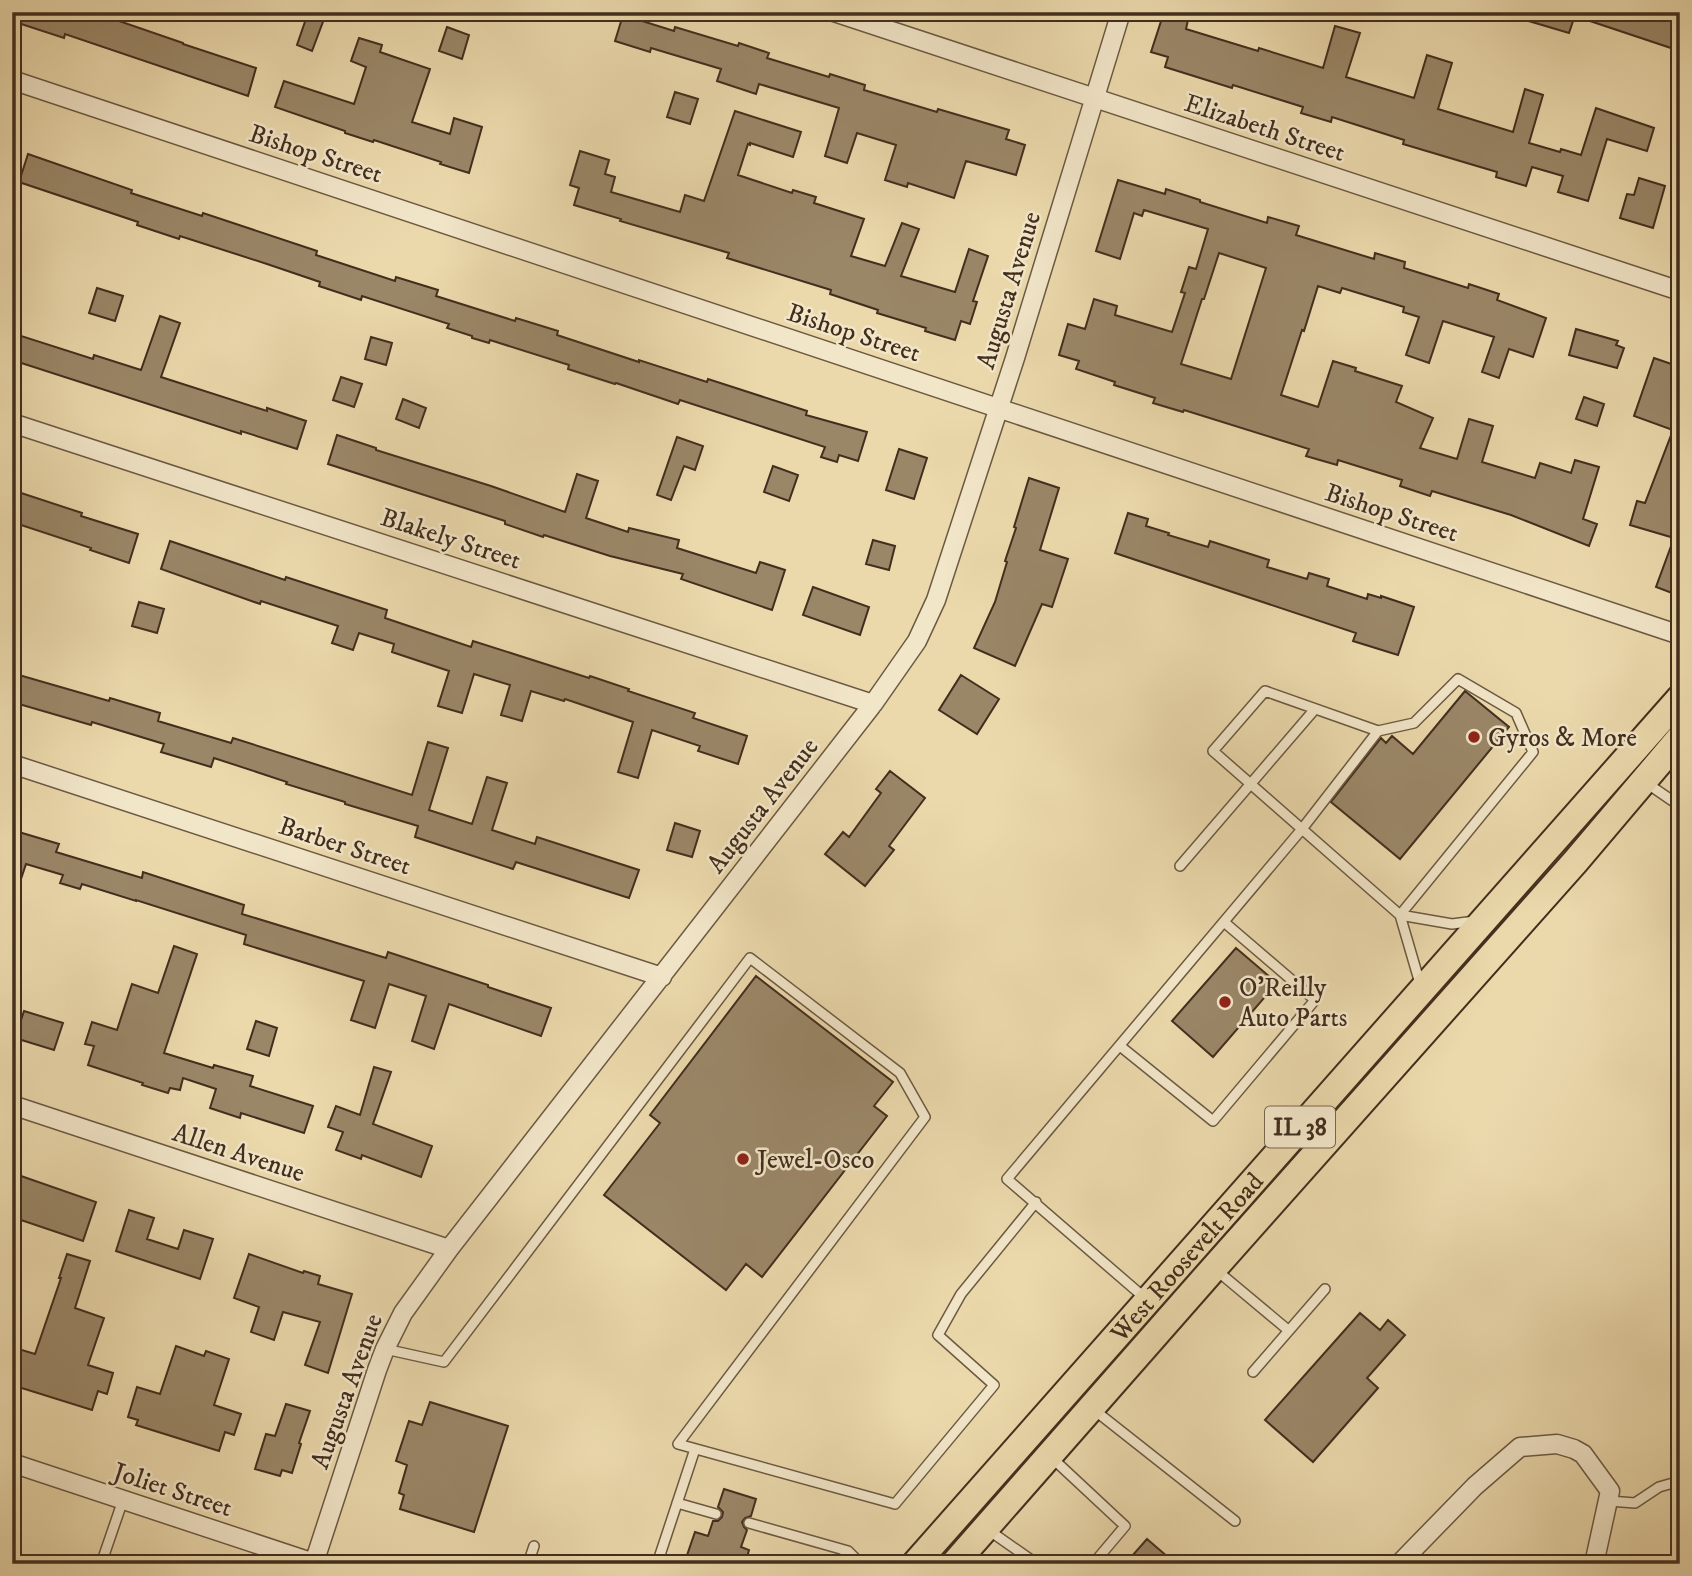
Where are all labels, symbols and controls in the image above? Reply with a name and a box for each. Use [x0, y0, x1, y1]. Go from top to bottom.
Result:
street label: Elizabeth Street [1180, 87, 1349, 170]
street label: Bishop Street [245, 117, 386, 191]
street label: Augusta Avenue [970, 208, 1049, 373]
street label: Bishop Street [783, 296, 924, 370]
street label: Bishop Street [1321, 476, 1462, 550]
street label: Blakely Street [376, 501, 525, 578]
place label: Gyros & More [1488, 722, 1637, 755]
marker: Gyros & More [1466, 729, 1482, 745]
street label: Augusta Avenue [700, 732, 826, 880]
street label: Barber Street [274, 810, 415, 883]
place label: O'Reilly Auto Parts [1239, 972, 1347, 1035]
marker: O'Reilly Auto Parts [1217, 994, 1233, 1010]
road number: IL 38 [1265, 1106, 1335, 1148]
street label: Allen Avenue [168, 1117, 309, 1190]
place label: Jewel-Osco [755, 1144, 874, 1177]
marker: Jewel-Osco [735, 1151, 751, 1167]
street label: West Roosevelt Road [1103, 1166, 1271, 1350]
street label: Augusta Avenue [304, 1309, 391, 1474]
street label: Joliet Street [107, 1455, 236, 1525]

